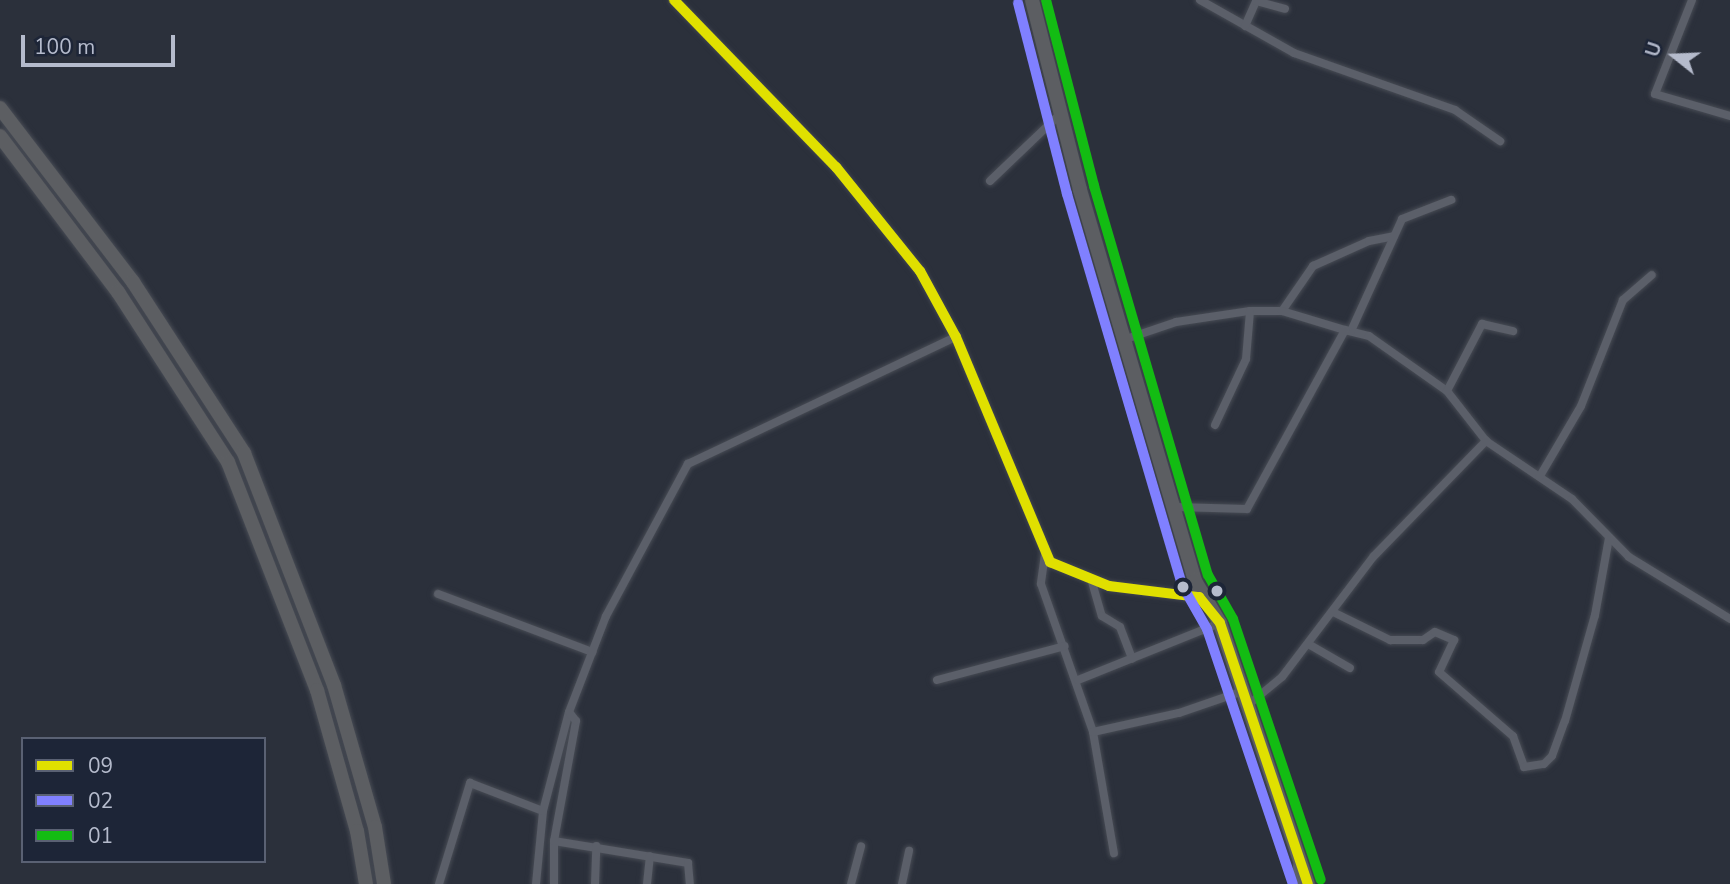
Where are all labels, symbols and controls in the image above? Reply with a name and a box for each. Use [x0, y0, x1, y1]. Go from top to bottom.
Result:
scale bar [24, 21, 178, 65]
north arrow [1639, 21, 1709, 91]
text: 100 m [34, 33, 95, 61]
text: U [1639, 39, 1669, 60]
unlabelled marker [1176, 580, 1190, 594]
unlabelled marker [1210, 584, 1224, 598]
legend [21, 737, 266, 863]
text: 09 [88, 752, 113, 780]
text: 02 [88, 787, 113, 815]
text: 01 [88, 822, 113, 850]

